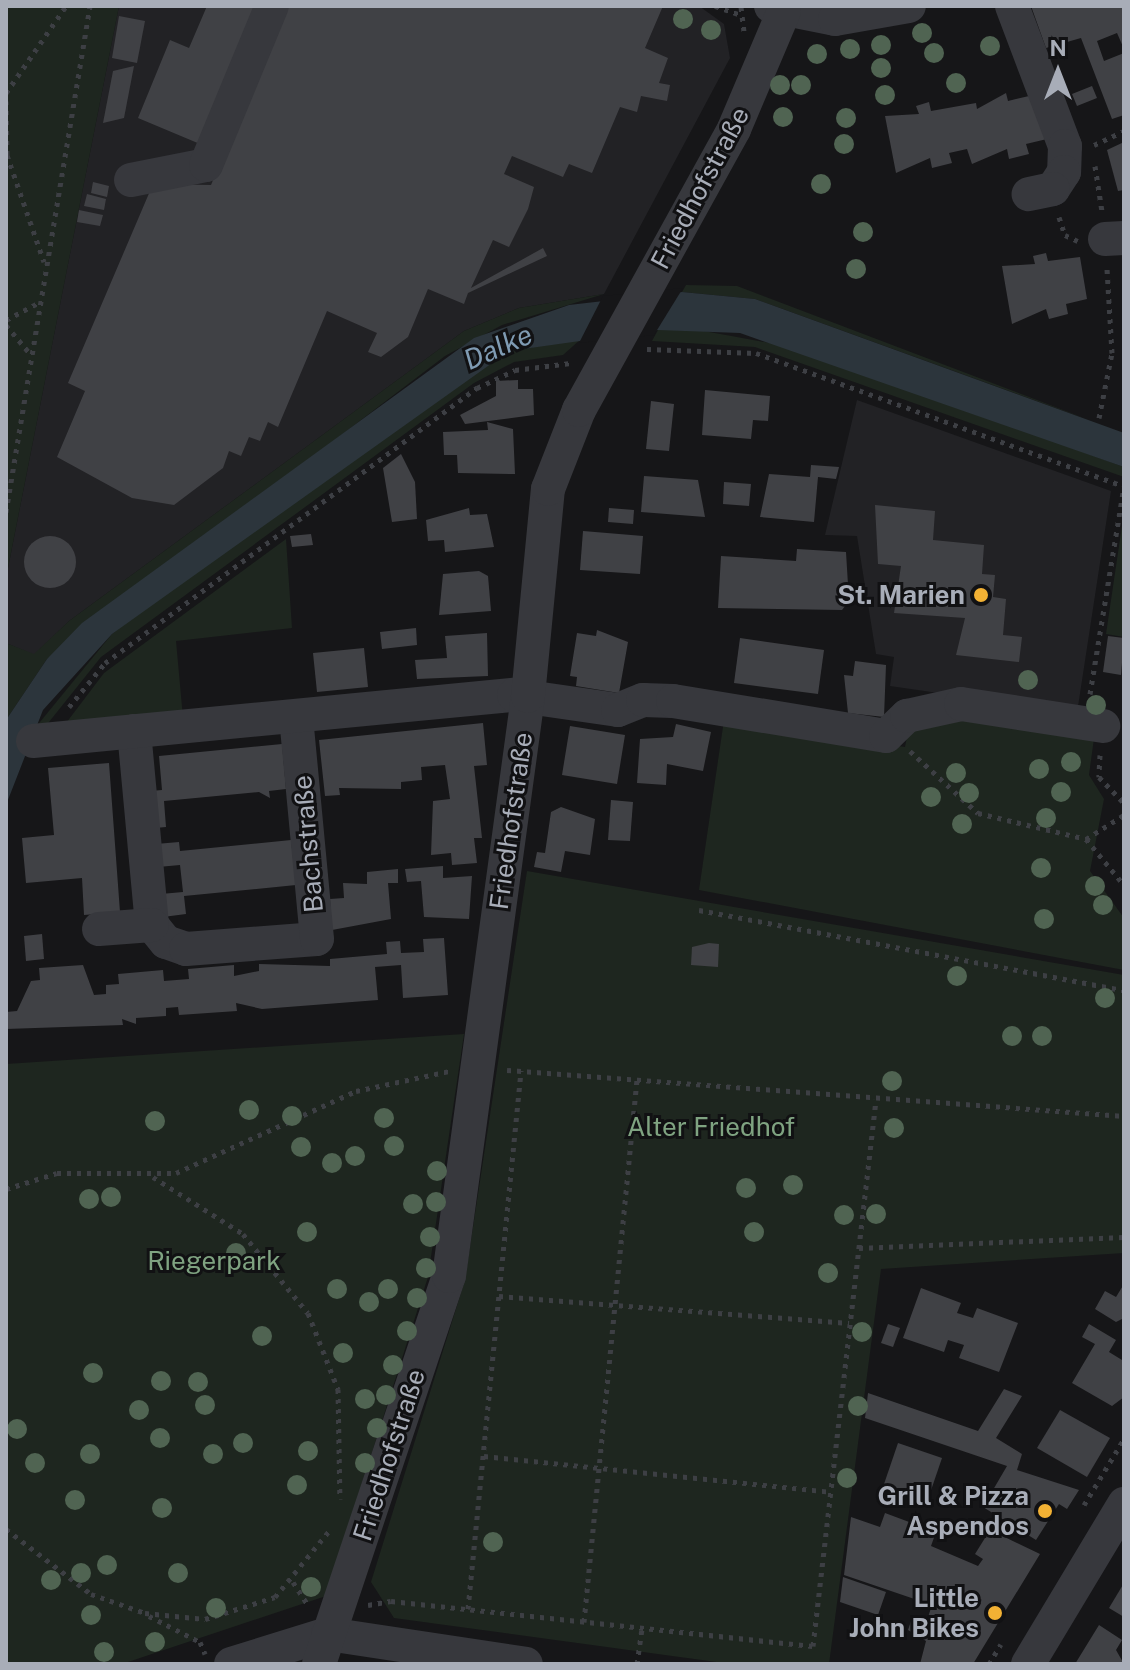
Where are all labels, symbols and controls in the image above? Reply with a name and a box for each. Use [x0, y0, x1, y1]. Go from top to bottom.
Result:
north arrow [1018, 32, 1098, 112]
text: N [1049, 35, 1067, 61]
street label: Friedhofstraße [644, 102, 756, 274]
water label: Dalke [458, 317, 538, 377]
place label: St. Marien [837, 579, 965, 611]
marker: St. Marien [972, 586, 990, 604]
street label: Friedhofstraße [483, 730, 539, 912]
street label: Bachstraße [286, 774, 330, 914]
park label: Alter Friedhof [627, 1111, 795, 1143]
park label: Riegerpark [147, 1245, 281, 1277]
street label: Friedhofstraße [347, 1365, 431, 1545]
place label: Grill & Pizza Aspendos [878, 1480, 1029, 1542]
marker: Grill & Pizza Aspendos [1036, 1502, 1054, 1520]
place label: Little John Bikes [849, 1582, 979, 1644]
marker: Little John Bikes [986, 1604, 1004, 1622]

